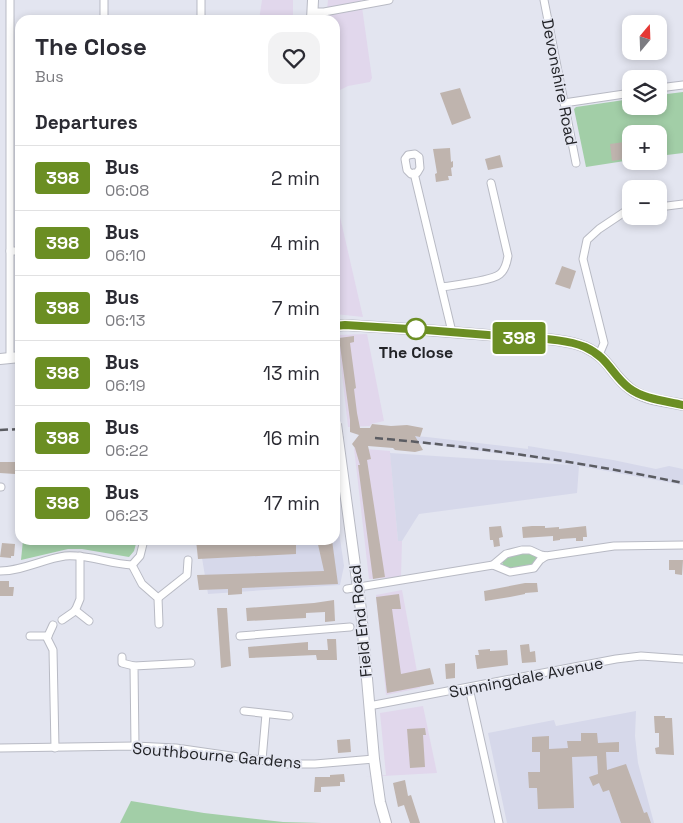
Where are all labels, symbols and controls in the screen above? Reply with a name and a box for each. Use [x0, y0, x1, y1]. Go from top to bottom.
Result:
north arrow [622, 15, 668, 60]
map controls [622, 15, 667, 225]
street label: Devonshire Road [537, 17, 582, 147]
text: The Close [35, 31, 147, 62]
button: heart [268, 32, 320, 84]
text: Bus [35, 66, 64, 87]
button: layers [622, 70, 667, 115]
text: Departures [35, 110, 138, 135]
button: + [622, 125, 667, 170]
text: Bus [105, 155, 139, 180]
text: 398 [46, 166, 79, 189]
text: 2 min [271, 166, 320, 191]
text: 06:08 [105, 180, 149, 201]
button: − [622, 180, 667, 225]
text: Bus [105, 220, 139, 245]
text: 398 [46, 231, 79, 254]
text: 4 min [271, 231, 320, 256]
text: 06:10 [105, 245, 146, 266]
text: Bus [105, 285, 139, 310]
text: 398 [46, 296, 79, 319]
text: 7 min [272, 296, 320, 321]
text: 06:13 [105, 310, 145, 331]
marker: The Close [405, 318, 427, 340]
line badge: 398 [490, 322, 548, 354]
text: 398 [503, 326, 535, 349]
place label: The Close [379, 342, 453, 363]
text: Bus [105, 350, 139, 375]
text: 398 [46, 361, 79, 384]
text: 13 min [263, 361, 320, 386]
text: 06:19 [105, 375, 146, 396]
text: Bus [105, 415, 139, 440]
text: 398 [46, 426, 79, 449]
text: 16 min [263, 426, 320, 451]
text: 06:22 [105, 440, 148, 461]
text: Bus [105, 480, 139, 505]
text: 398 [46, 491, 79, 514]
text: 17 min [264, 491, 320, 516]
text: 06:23 [105, 505, 148, 526]
street label: Field End Road [344, 564, 377, 678]
street label: Sunningdale Avenue [447, 652, 605, 703]
street label: Southbourne Gardens [132, 738, 302, 773]

